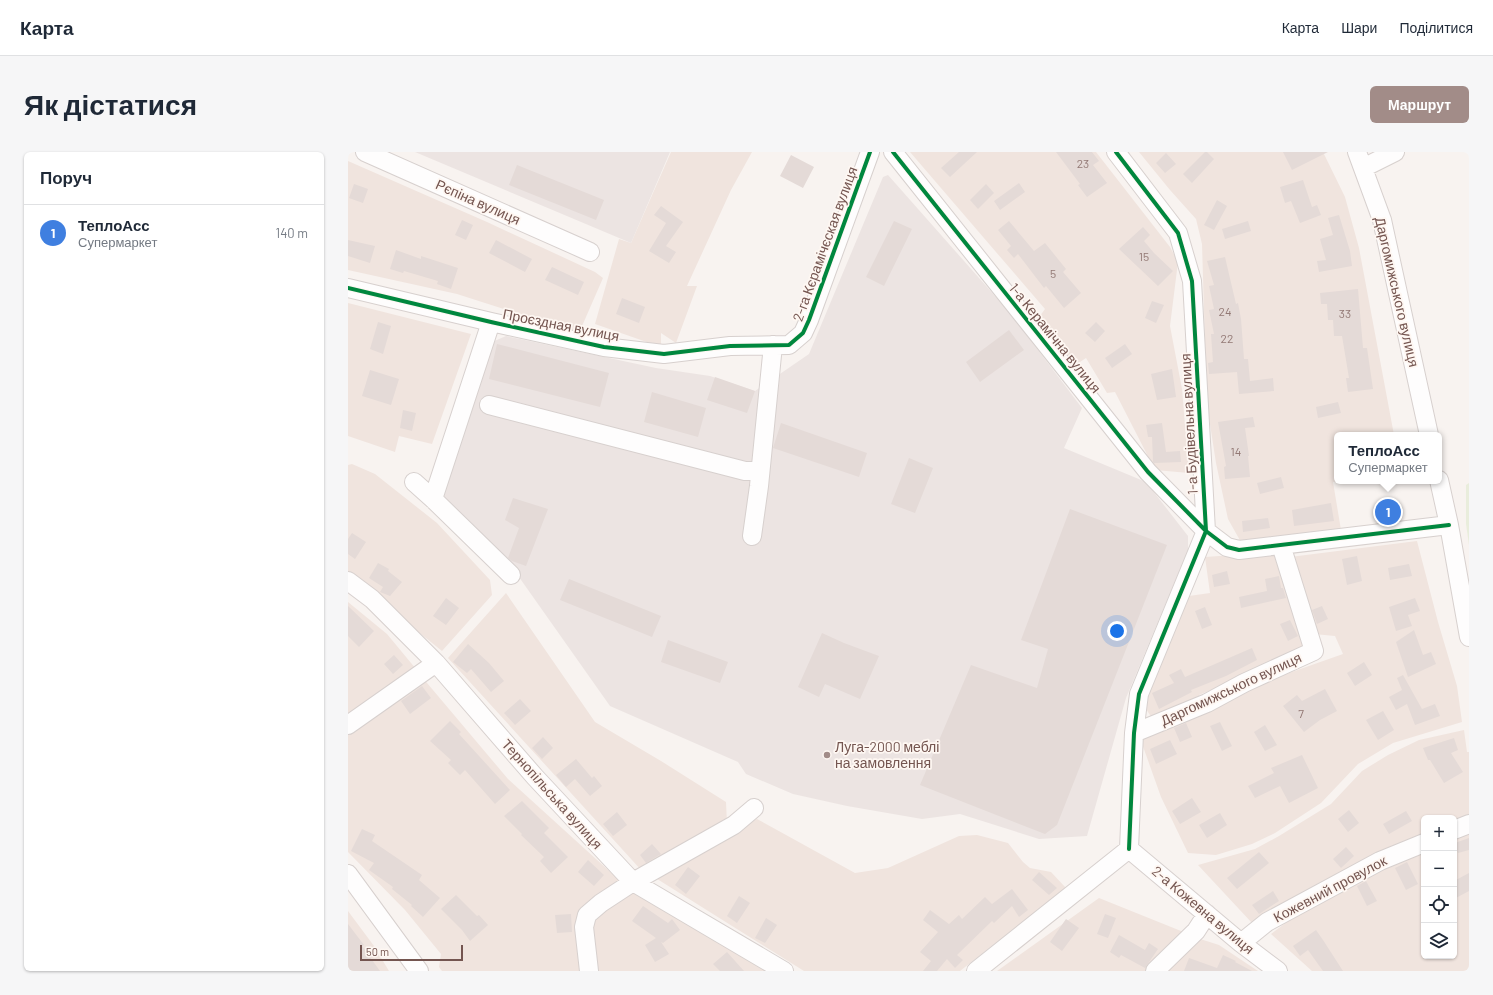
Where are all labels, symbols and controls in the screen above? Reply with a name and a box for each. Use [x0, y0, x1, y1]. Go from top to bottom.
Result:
text: Карта [20, 16, 74, 39]
text: Карта [1282, 19, 1319, 36]
text: Шари [1341, 19, 1377, 36]
text: Поділитися [1399, 19, 1473, 36]
button: Маршрут [1370, 86, 1469, 123]
text: Як дістатися [24, 87, 197, 121]
house number: 23 [1077, 156, 1089, 170]
street label: 2-га Кєрамічєская вулиця [789, 164, 860, 324]
text: Поруч [40, 167, 92, 187]
street label: Рєпіна вулиця [433, 175, 523, 228]
street label: Даргомижського вулиця [1372, 215, 1423, 369]
text: ТеплоАсс [78, 216, 150, 234]
text: 1 [51, 225, 55, 241]
text: 140 m [276, 225, 308, 241]
text: Супермаркет [78, 234, 157, 250]
house number: 15 [1139, 249, 1149, 263]
house number: 5 [1050, 266, 1056, 280]
street label: 1-а Керамічна вулиця [1006, 279, 1105, 396]
house number: 24 [1218, 304, 1232, 318]
street label: Проєздная вулиця [501, 305, 621, 344]
house number: 33 [1339, 306, 1351, 320]
house number: 22 [1221, 331, 1233, 345]
street label: 1-а Будівельна вулиця [1176, 353, 1201, 495]
popup [1334, 432, 1442, 484]
text: ТеплоАсс [1348, 441, 1420, 459]
house number: 14 [1231, 444, 1241, 458]
text: Супермаркет [1348, 459, 1428, 475]
pin: 1 [1375, 497, 1401, 527]
your location [1107, 621, 1127, 641]
street label: Даргомижського вулиця [1158, 648, 1304, 729]
house number: 7 [1298, 706, 1304, 720]
street label: Тернопільська вулиця [499, 735, 606, 852]
place label: Луга-2000 меблі на замовлення [835, 738, 939, 771]
marker: Луга-2000 меблі на замовлення [822, 750, 832, 760]
map controls [1421, 815, 1457, 959]
button: + [1421, 815, 1457, 851]
street label: Кожевний провулок [1270, 851, 1390, 926]
button: − [1421, 851, 1457, 887]
street label: 2-а Кожевна вулиця [1149, 862, 1258, 957]
button: locate [1421, 887, 1457, 923]
button: layers [1421, 923, 1457, 959]
scale bar [360, 943, 463, 962]
text: 50 m [366, 945, 389, 958]

